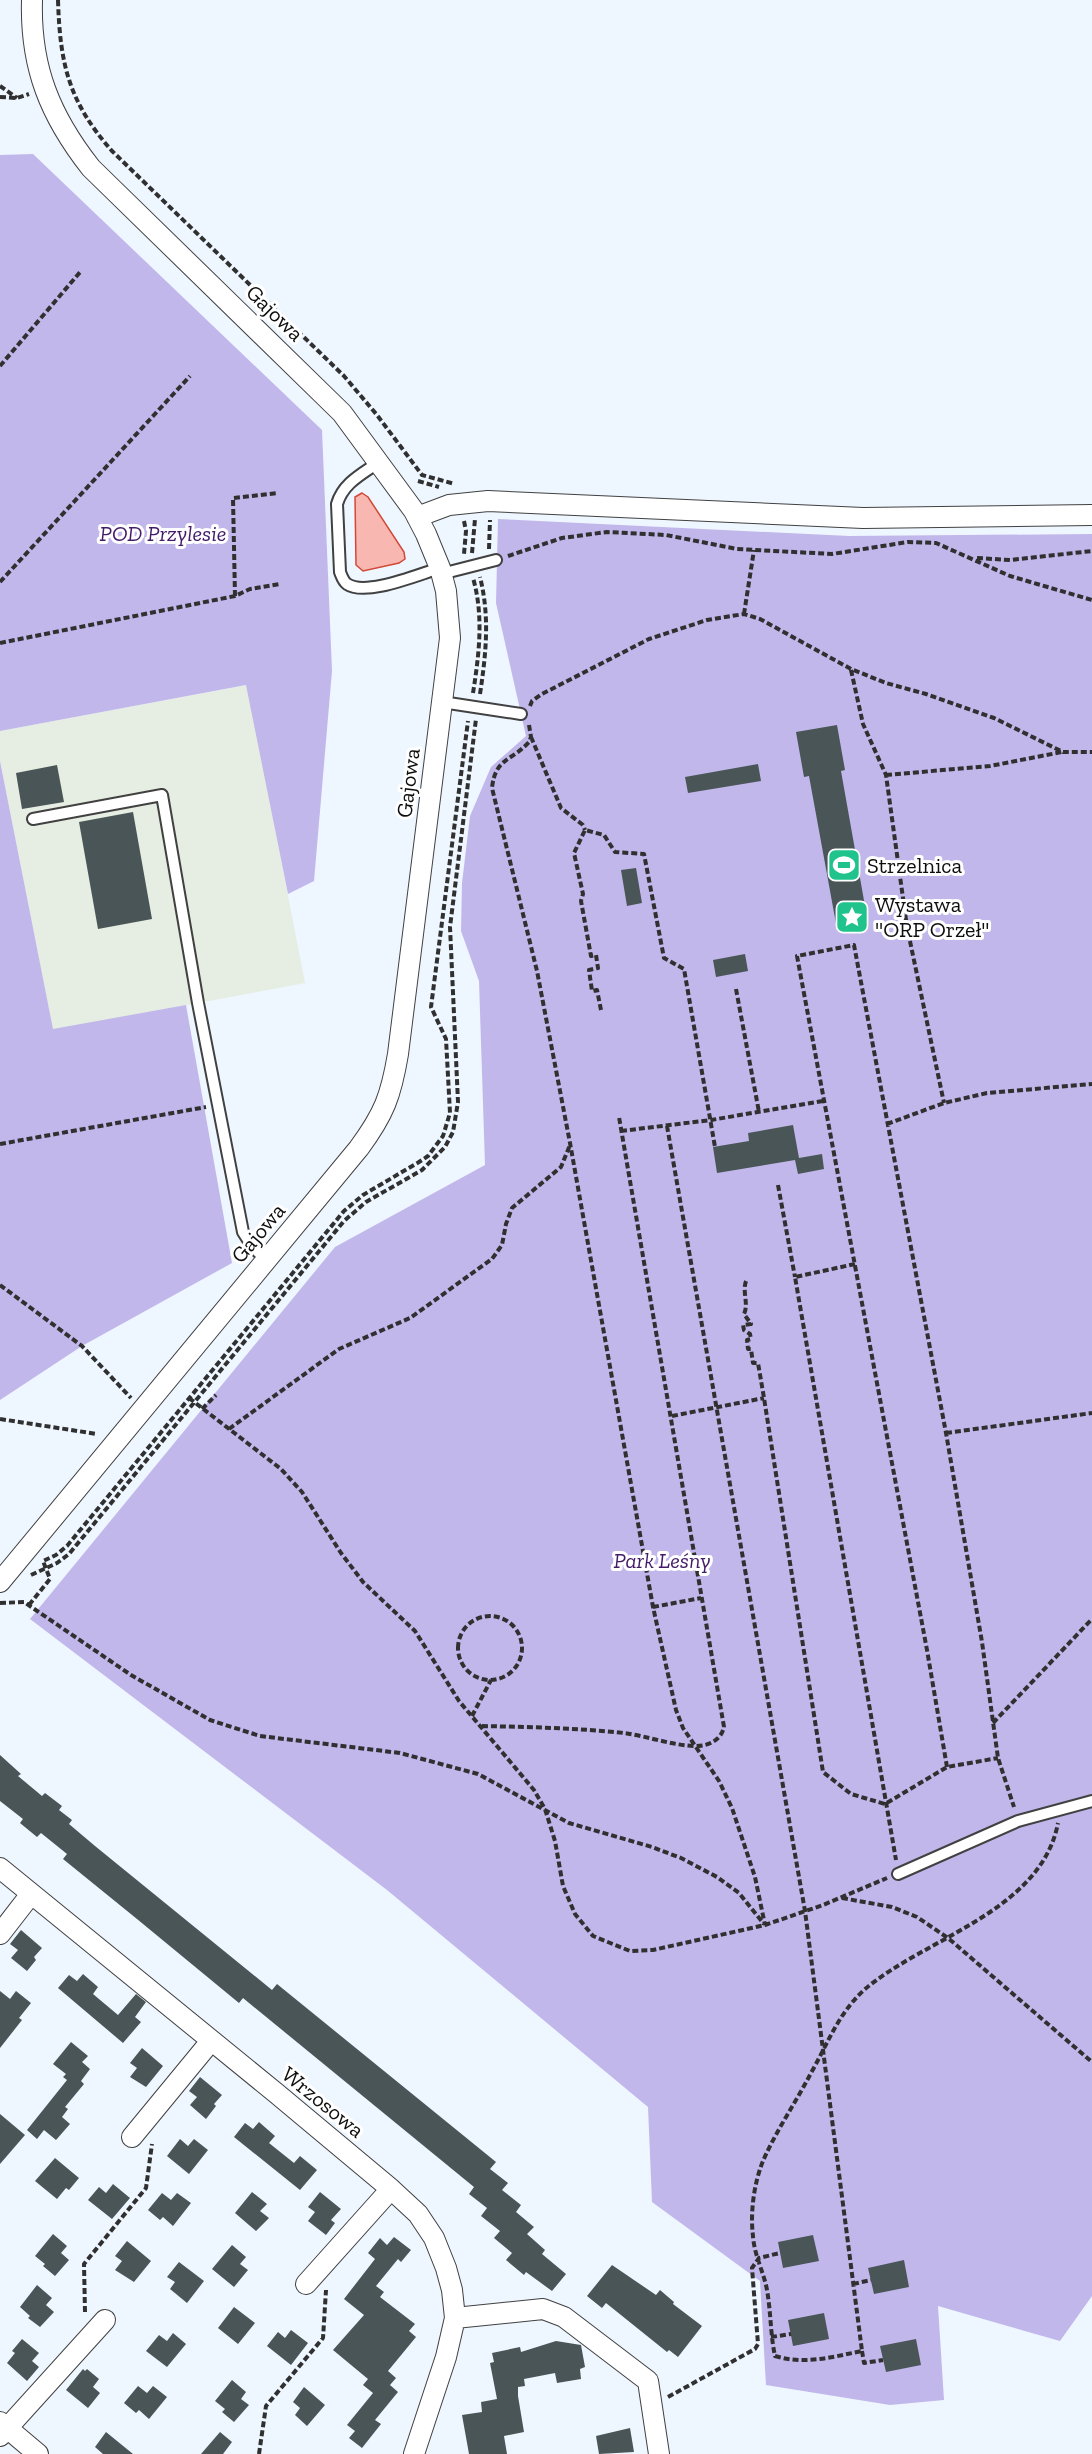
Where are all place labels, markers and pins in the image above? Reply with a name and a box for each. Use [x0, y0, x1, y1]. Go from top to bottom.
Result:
sports icon: Strzelnica [826, 847, 862, 883]
place label: Strzelnica [867, 852, 962, 879]
place label: Wystawa "ORP Orzeł" [875, 891, 989, 943]
place icon: Wystawa "ORP Orzeł" [834, 899, 870, 935]

